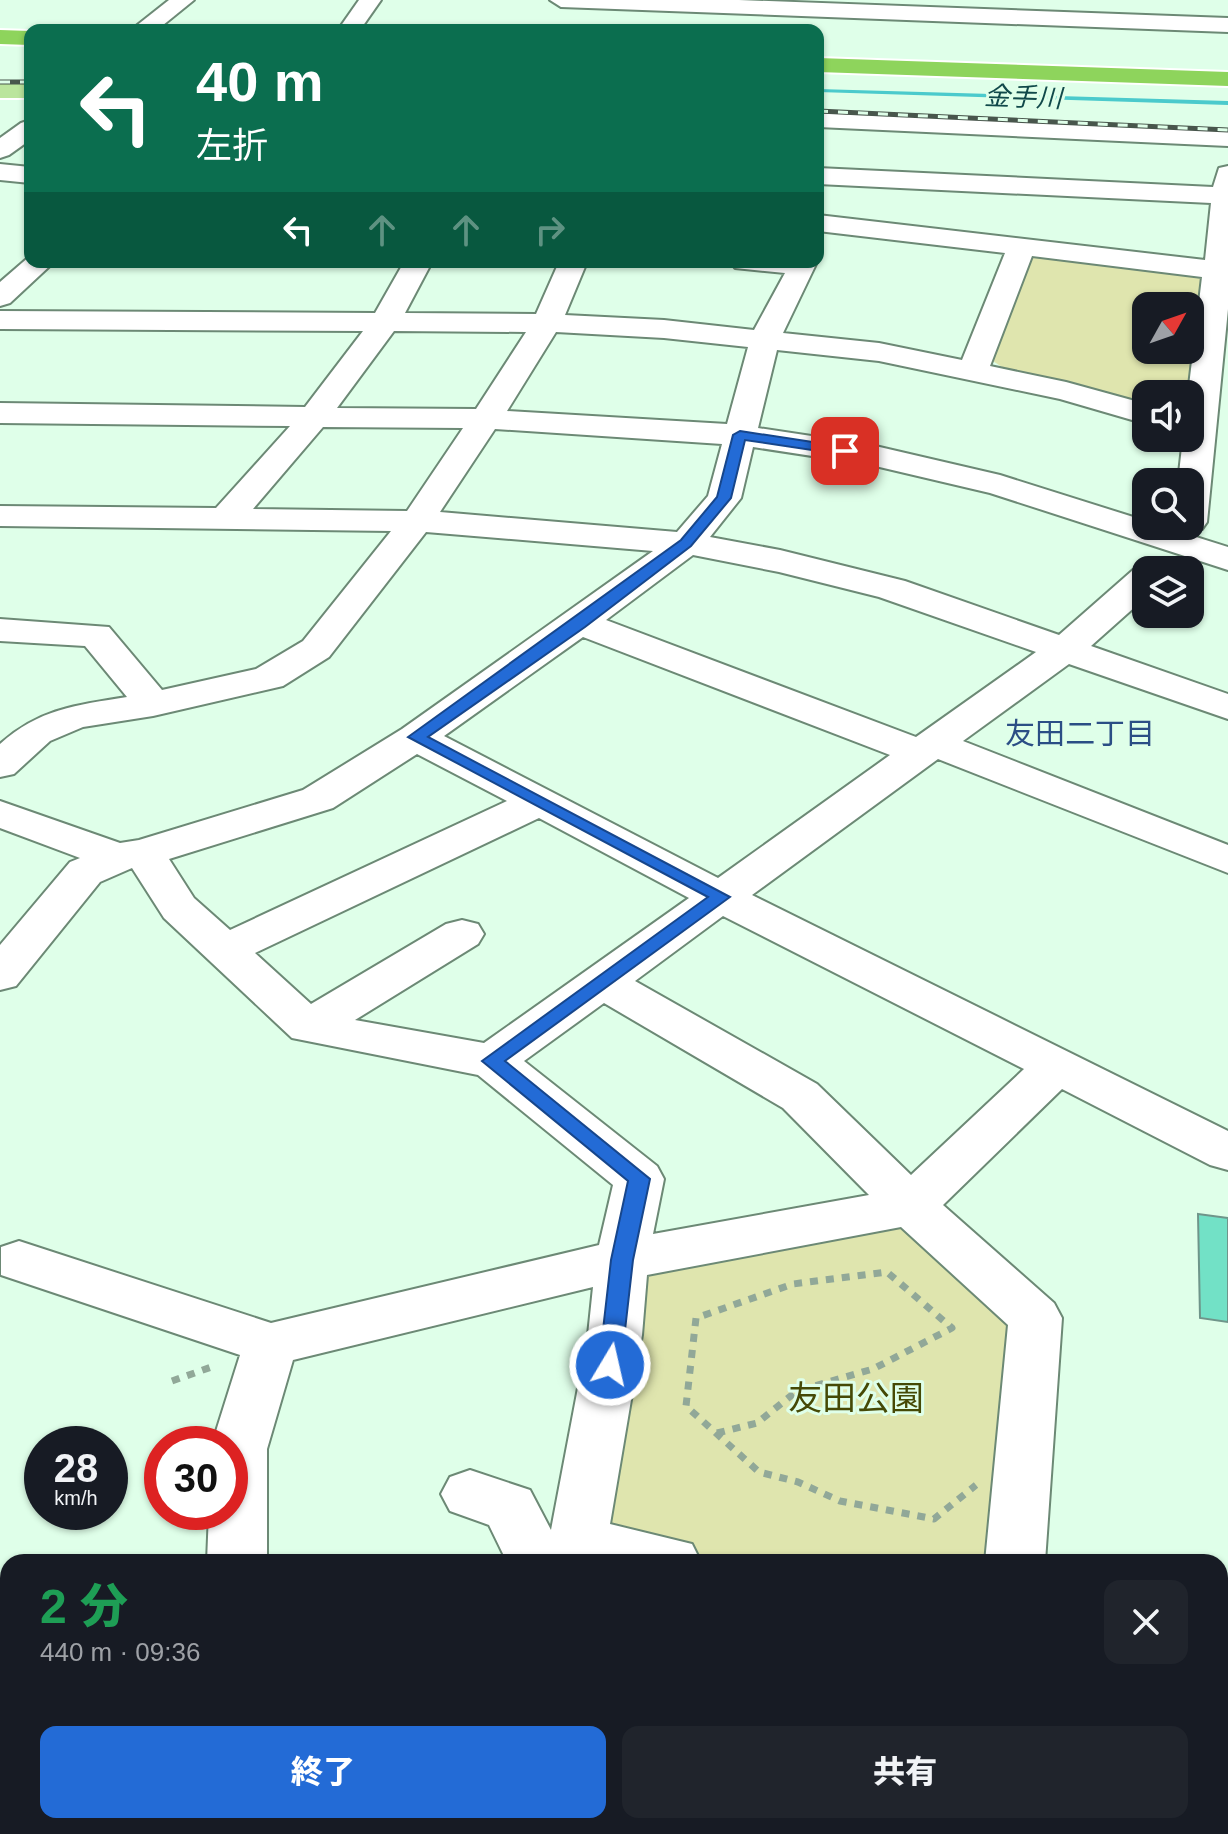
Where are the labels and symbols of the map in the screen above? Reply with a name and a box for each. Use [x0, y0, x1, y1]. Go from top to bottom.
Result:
water label: 金手川 [983, 81, 1065, 113]
north arrow [1132, 292, 1204, 364]
pin [811, 417, 879, 485]
district label: 友田二丁目 [1005, 717, 1155, 750]
position arrow [568, 1323, 652, 1407]
park label: 友田公園 [788, 1379, 924, 1417]
speed limit sign: 30 [144, 1426, 248, 1530]

